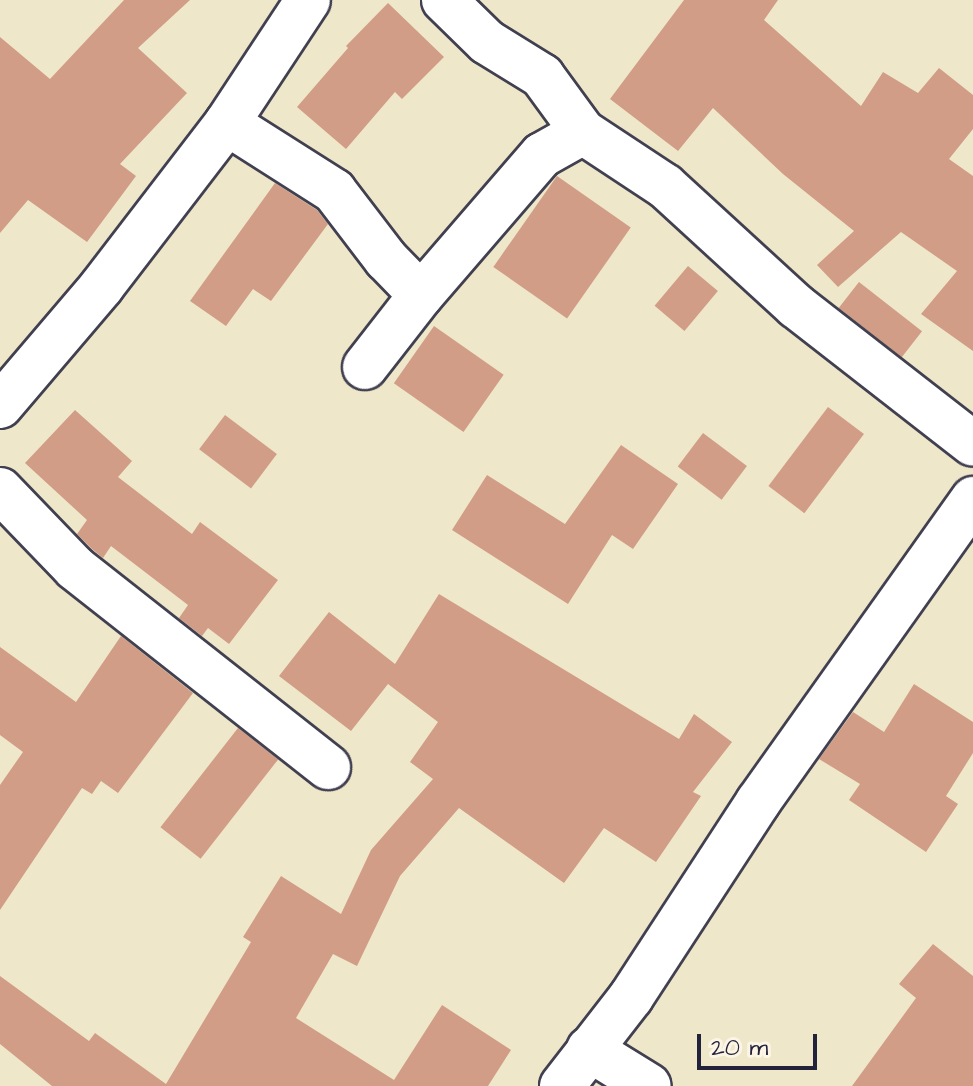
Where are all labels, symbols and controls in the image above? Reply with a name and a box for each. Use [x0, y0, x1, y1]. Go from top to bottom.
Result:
scale bar [701, 1018, 821, 1068]
text: 20 m [711, 1031, 768, 1065]

